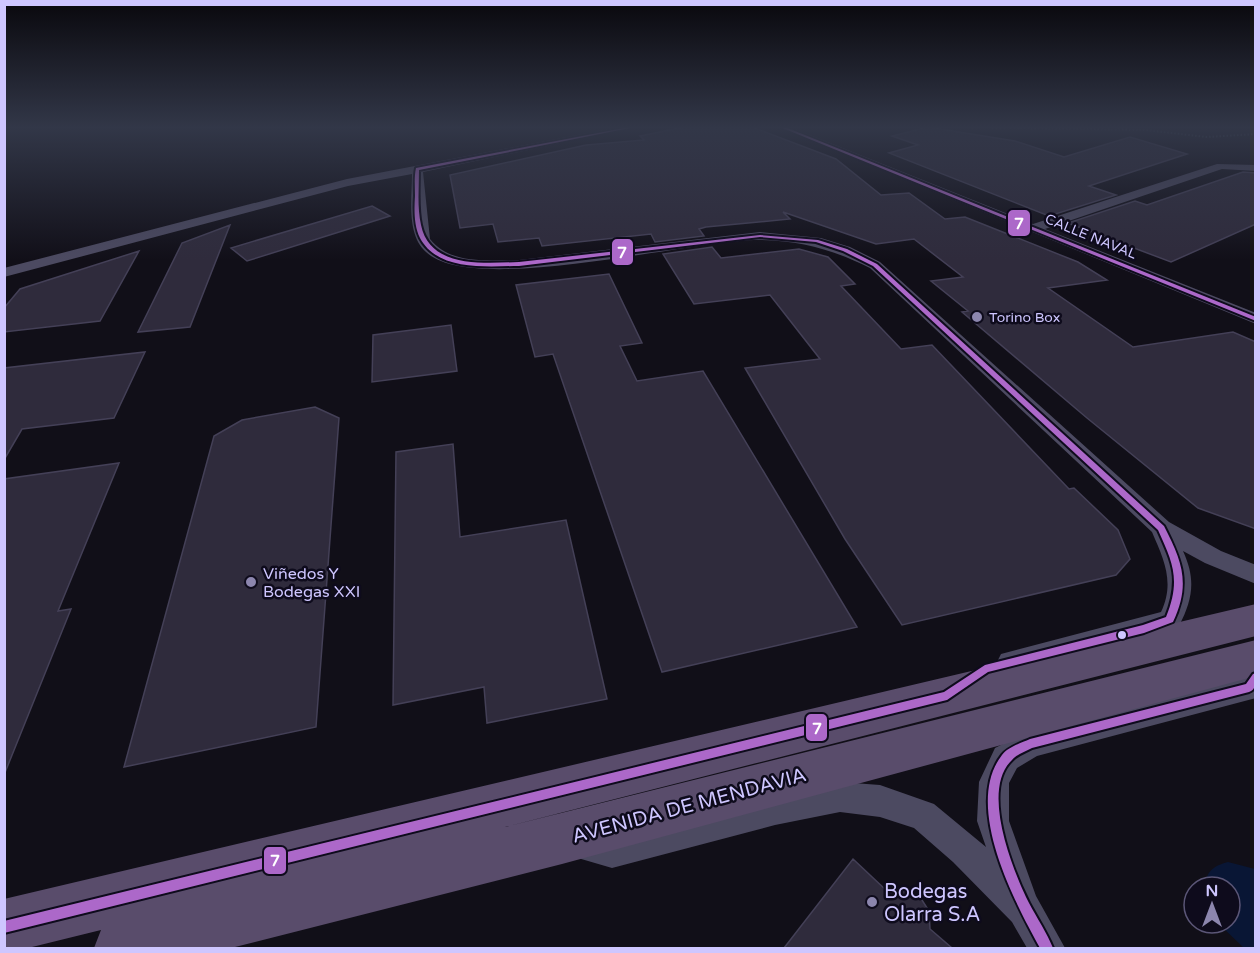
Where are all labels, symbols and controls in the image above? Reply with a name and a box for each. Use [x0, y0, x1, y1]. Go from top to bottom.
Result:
line badge: 7 [1007, 209, 1031, 237]
street label: CALLE NAVAL [1042, 210, 1139, 263]
text: 7 [1014, 214, 1024, 234]
line badge: 7 [611, 238, 634, 266]
text: 7 [617, 243, 627, 263]
place label: Torino Box [989, 309, 1060, 326]
marker: Torino Box [970, 310, 984, 324]
place label: Viñedos Y Bodegas XXI [263, 564, 360, 602]
marker: Viñedos Y Bodegas XXI [244, 575, 258, 589]
unlabelled marker [1116, 629, 1128, 641]
line badge: 7 [805, 713, 828, 742]
text: 7 [812, 719, 822, 739]
street label: AVENIDA DE MENDAVIA [569, 763, 809, 849]
line badge: 7 [263, 846, 287, 875]
text: 7 [270, 851, 280, 871]
north arrow [1182, 875, 1242, 935]
place label: Bodegas Olarra S.A [884, 880, 980, 927]
text: N [1206, 881, 1218, 901]
marker: Bodegas Olarra S.A [865, 895, 879, 909]

